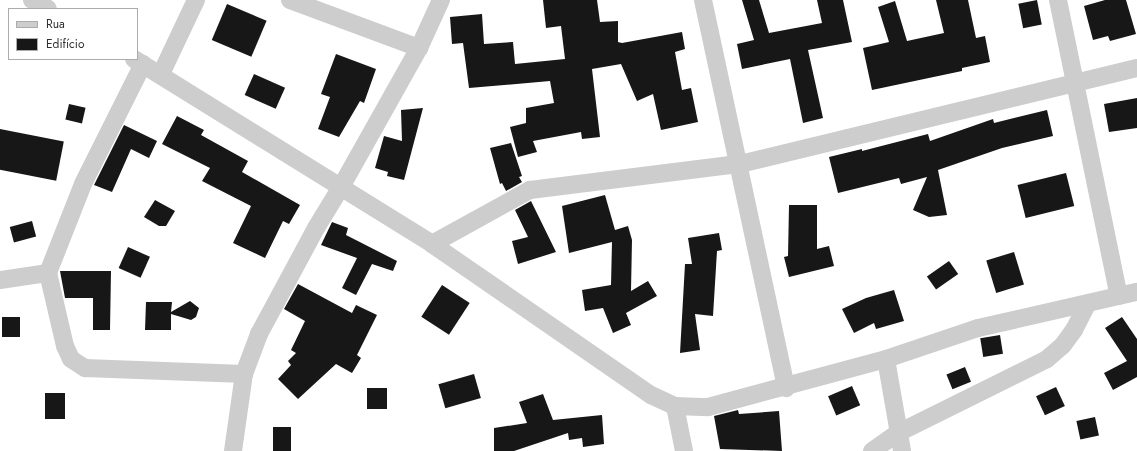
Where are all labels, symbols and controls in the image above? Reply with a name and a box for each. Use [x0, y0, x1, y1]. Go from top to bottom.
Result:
legend [8, 8, 138, 60]
text: Rua [46, 15, 65, 33]
text: Edifício [46, 35, 85, 53]

